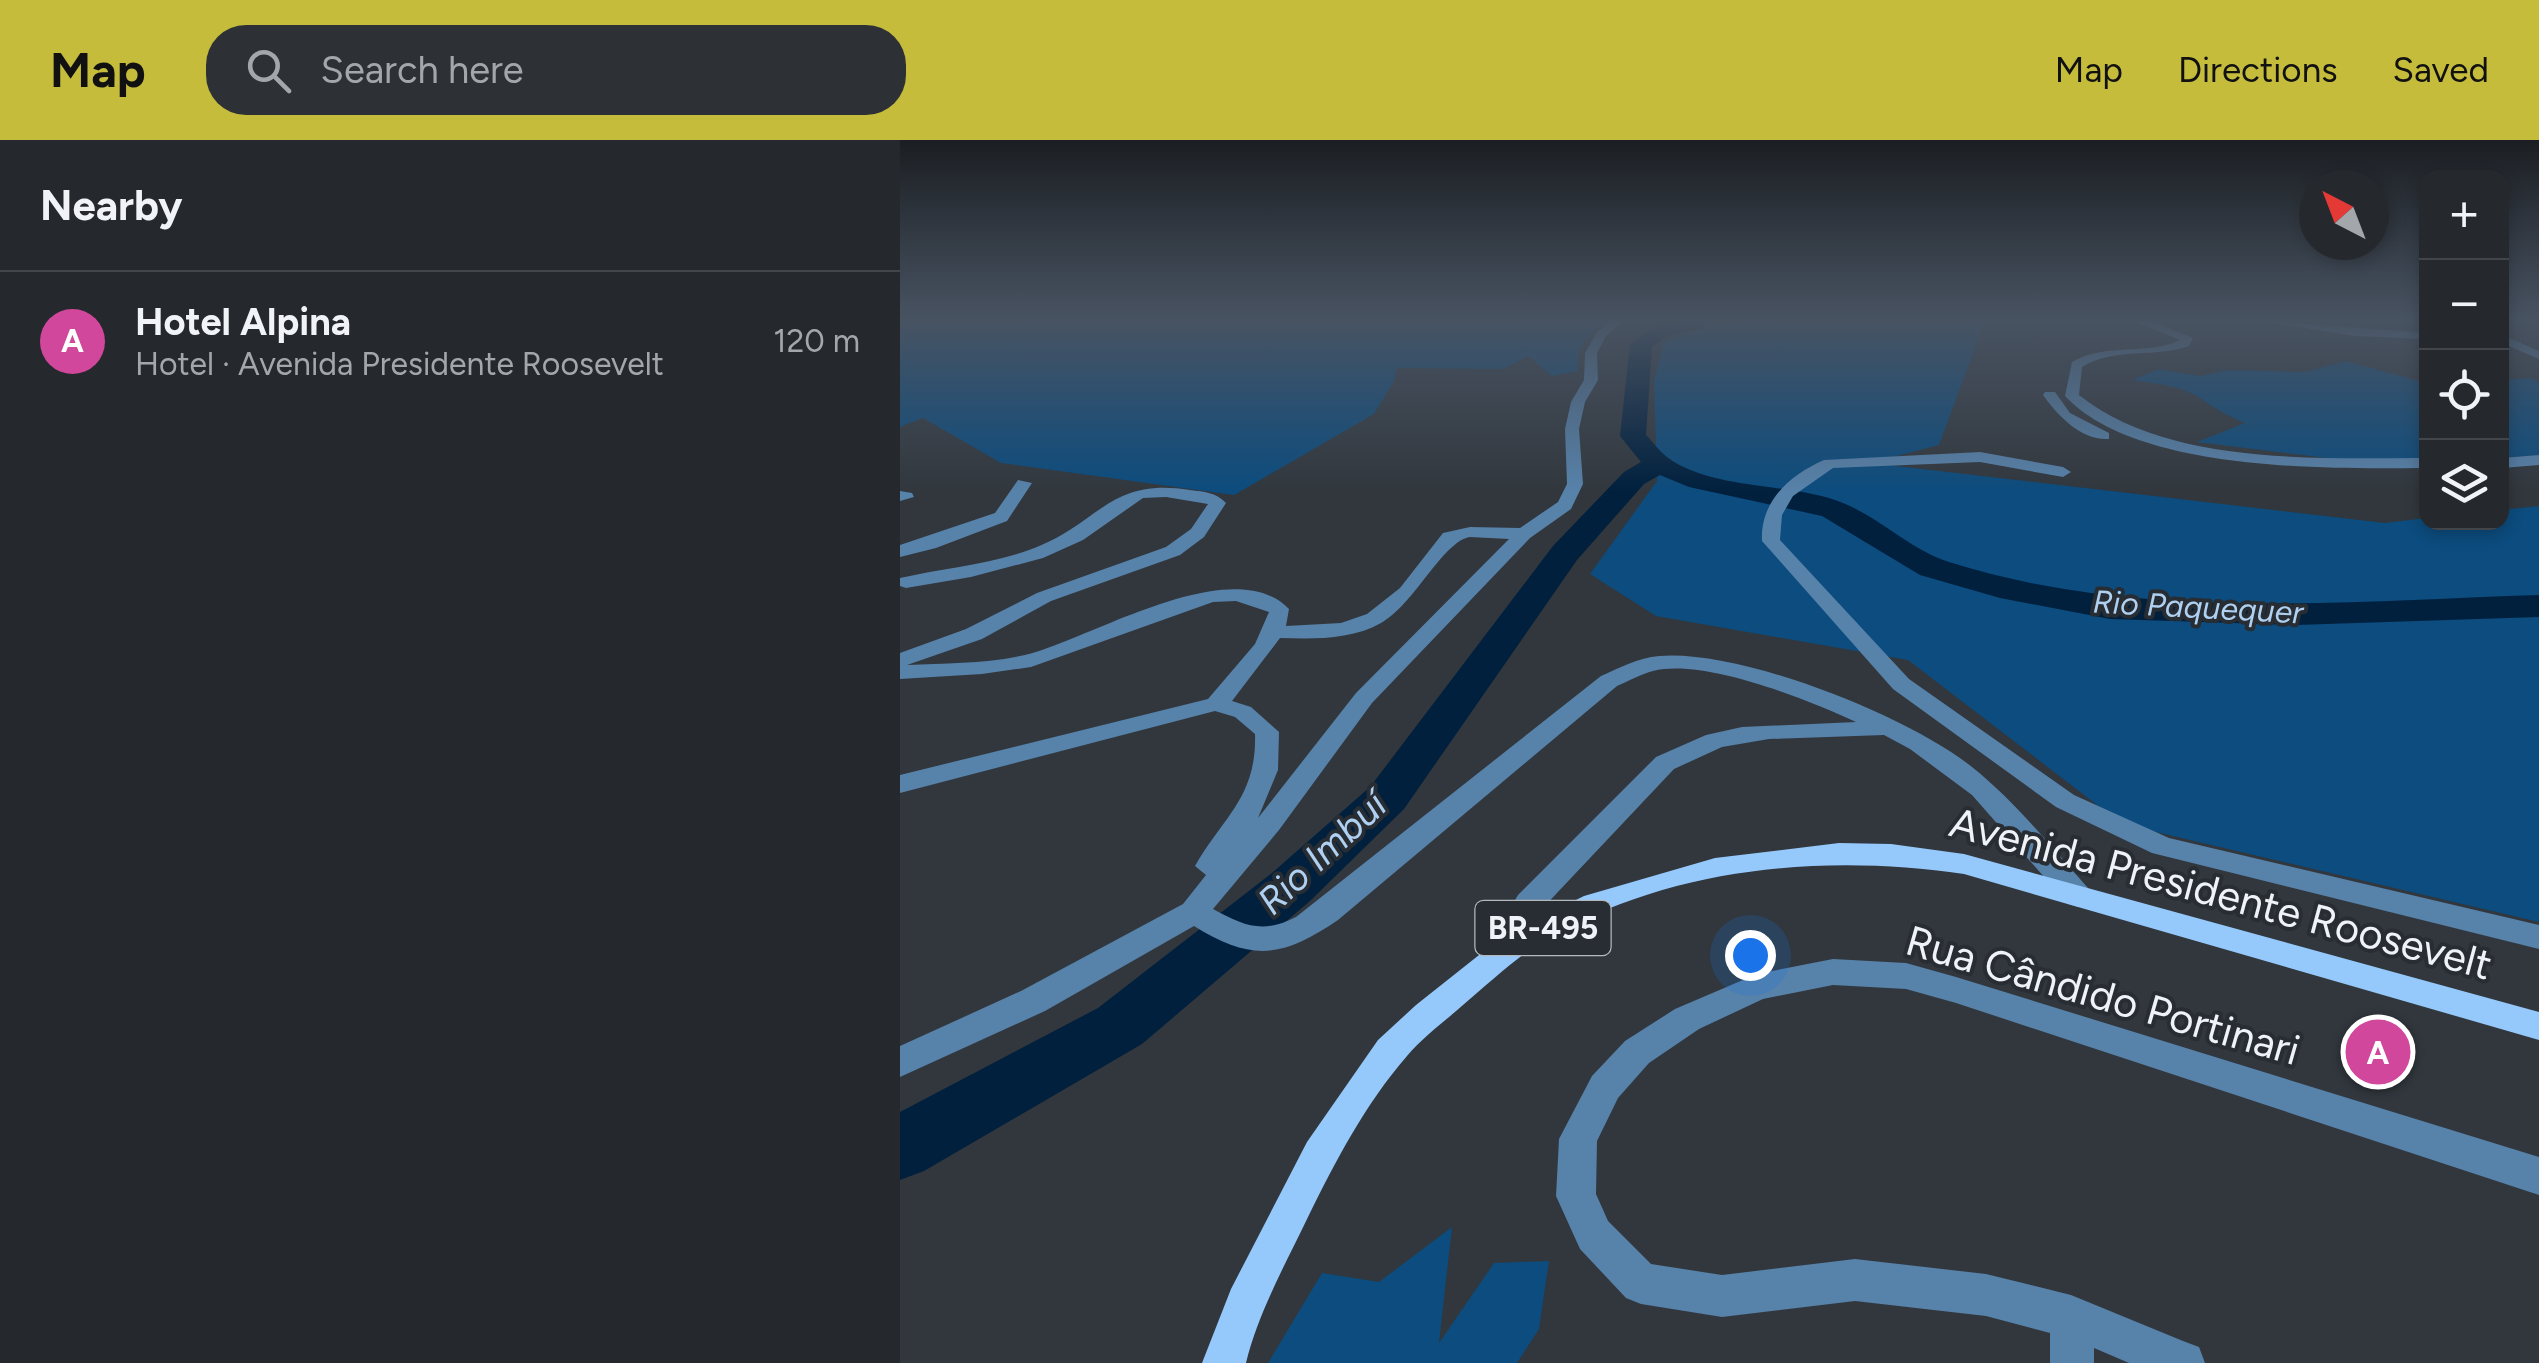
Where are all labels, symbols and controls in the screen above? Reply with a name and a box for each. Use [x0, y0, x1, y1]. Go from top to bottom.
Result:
search box [206, 25, 906, 115]
text: Map [50, 41, 146, 99]
icon: search [241, 43, 296, 98]
text: Search here [321, 47, 524, 93]
text: Map [2055, 49, 2123, 91]
text: Directions [2178, 49, 2338, 91]
text: Saved [2393, 49, 2489, 91]
north arrow [2299, 170, 2389, 260]
map controls [2419, 170, 2509, 530]
button: + [2419, 170, 2509, 260]
text: Nearby [40, 180, 182, 231]
button: − [2419, 260, 2509, 350]
text: Hotel Alpina [135, 299, 351, 345]
text: A [61, 322, 84, 360]
text: 120 m [773, 322, 860, 360]
text: Hotel · Avenida Presidente Roosevelt [135, 345, 664, 383]
button: locate [2419, 350, 2509, 440]
button: layers [2419, 440, 2509, 530]
water label: Rio Paquequer [2092, 583, 2305, 632]
water label: Rio Imbuí [1248, 779, 1399, 924]
street label: Avenida Presidente Roosevelt [1944, 797, 2497, 990]
road number: BR-495 [1476, 901, 1610, 955]
street label: Rua Cândido Portinari [1900, 915, 2306, 1076]
your location [1725, 930, 1776, 981]
pin: A [2346, 1014, 2410, 1090]

